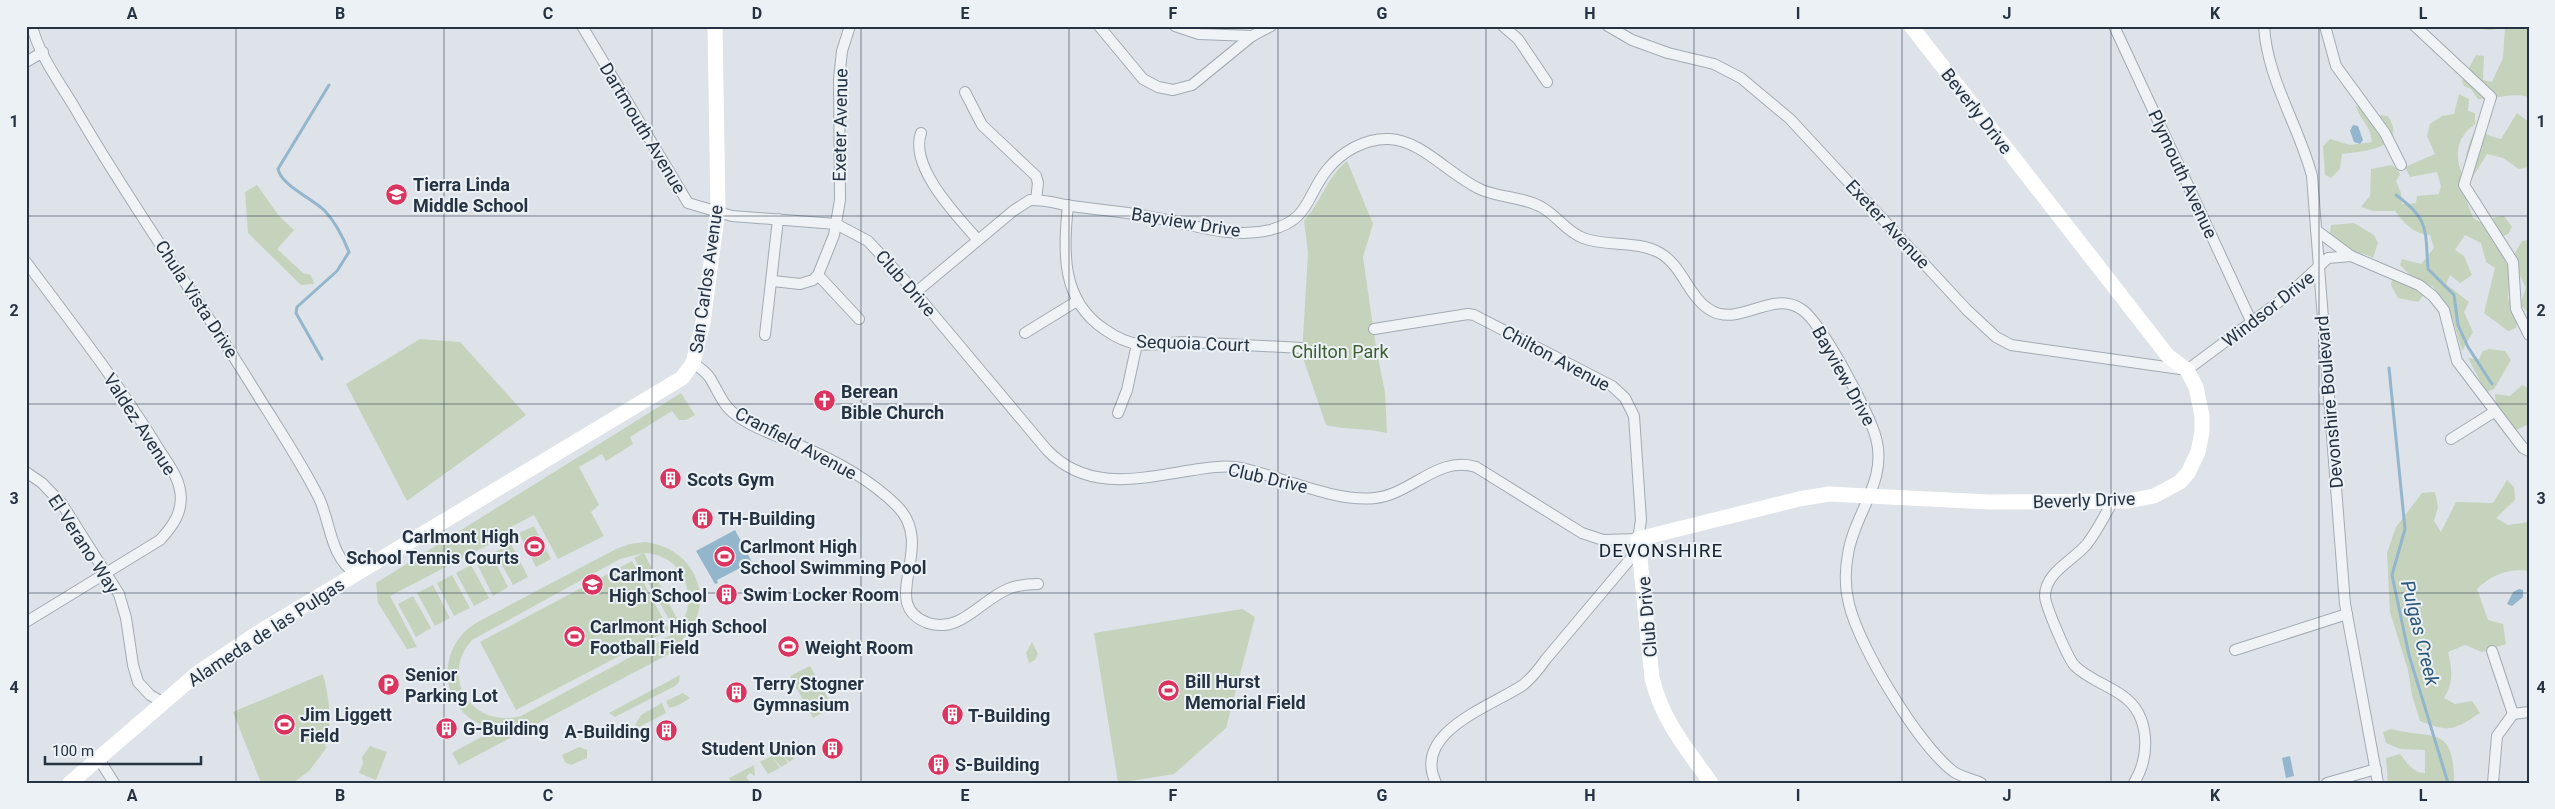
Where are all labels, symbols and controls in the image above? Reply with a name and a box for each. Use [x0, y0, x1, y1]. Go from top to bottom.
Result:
text: A [127, 4, 138, 23]
text: B [335, 4, 345, 23]
text: C [543, 4, 553, 23]
text: D [752, 4, 762, 23]
text: E [961, 4, 970, 23]
text: F [1169, 4, 1178, 23]
text: G [1377, 4, 1388, 23]
text: H [1584, 4, 1596, 23]
text: I [1796, 4, 1800, 23]
text: J [2003, 4, 2011, 23]
text: K [2210, 4, 2221, 23]
text: L [2419, 4, 2428, 23]
street label: Dartmouth Avenue [596, 59, 690, 197]
street label: Beverly Drive [1937, 64, 2017, 158]
street label: Exeter Avenue [829, 68, 851, 182]
street label: Plymouth Avenue [2144, 106, 2222, 242]
text: 1 [9, 112, 19, 131]
text: 1 [2536, 112, 2546, 131]
place label: Tierra Linda Middle School [413, 174, 528, 216]
street label: Exeter Avenue [1842, 175, 1934, 273]
school or university icon: Tierra Linda Middle School [385, 182, 409, 206]
street label: San Carlos Avenue [685, 203, 727, 355]
street label: Bayview Drive [1130, 203, 1242, 241]
street label: Chula Vista Drive [151, 236, 243, 362]
street label: Club Drive [871, 246, 941, 320]
street label: Windsor Drive [2218, 267, 2318, 351]
text: 2 [9, 301, 19, 320]
text: 2 [2536, 301, 2546, 320]
street label: Devonshire Boulevard [2311, 315, 2347, 489]
street label: Chilton Avenue [1498, 321, 1614, 395]
street label: Bayview Drive [1808, 323, 1880, 429]
street label: Sequoia Court [1136, 331, 1250, 355]
park label: Chilton Park [1291, 341, 1389, 362]
street label: Valdez Avenue [99, 369, 181, 479]
place label: Berean Bible Church [841, 381, 944, 423]
church icon: Berean Bible Church [813, 389, 837, 413]
street label: Cranfield Avenue [732, 402, 860, 484]
street label: Club Drive [1226, 459, 1310, 497]
building icon: Scots Gym [659, 467, 683, 491]
place label: Scots Gym [687, 469, 774, 490]
street label: Beverly Drive [2032, 488, 2136, 512]
text: 3 [9, 489, 19, 508]
text: 3 [2536, 489, 2546, 508]
street label: El Verano Way [44, 491, 124, 598]
building icon: TH-Building [690, 506, 714, 530]
place label: TH-Building [718, 508, 815, 529]
place label: Carlmont High School Tennis Courts [346, 526, 519, 568]
sports icon: Carlmont High School Tennis Courts [523, 534, 547, 558]
place label: Carlmont High School Swimming Pool [740, 536, 927, 578]
district label: DEVONSHIRE [1599, 539, 1723, 562]
sports icon: Carlmont High School Swimming Pool [712, 544, 736, 568]
place label: Carlmont High School [609, 564, 707, 606]
school or university icon: Carlmont High School [581, 572, 605, 596]
street label: Alameda de las Pulgas [184, 573, 348, 691]
street label: Club Drive [1633, 576, 1661, 658]
water label: Pulgas Creek [2396, 578, 2444, 689]
building icon: Swim Locker Room [715, 582, 739, 606]
place label: Swim Locker Room [743, 584, 899, 605]
place label: Carlmont High School Football Field [590, 616, 767, 658]
sports icon: Carlmont High School Football Field [562, 624, 586, 648]
sports icon: Weight Room [777, 635, 801, 659]
place label: Weight Room [805, 637, 913, 658]
place label: Senior Parking Lot [405, 664, 498, 706]
place label: Bill Hurst Memorial Field [1185, 671, 1306, 713]
parking icon: Senior Parking Lot [377, 672, 401, 696]
place label: Terry Stogner Gymnasium [753, 673, 864, 715]
text: 4 [9, 678, 19, 697]
text: 4 [2536, 678, 2546, 697]
sports icon: Bill Hurst Memorial Field [1157, 679, 1181, 703]
building icon: Terry Stogner Gymnasium [725, 681, 749, 705]
building icon: T-Building [940, 703, 964, 727]
place label: Jim Liggett Field [300, 704, 392, 746]
place label: T-Building [968, 705, 1050, 726]
sports icon: Jim Liggett Field [272, 712, 296, 736]
building icon: G-Building [435, 716, 459, 740]
place label: G-Building [463, 718, 549, 739]
building icon: A-Building [654, 719, 678, 743]
place label: A-Building [564, 721, 650, 742]
scale bar [45, 734, 201, 766]
building icon: Student Union [820, 736, 844, 760]
place label: Student Union [701, 738, 816, 759]
text: 100 m [52, 742, 94, 760]
building icon: S-Building [927, 752, 951, 776]
place label: S-Building [955, 754, 1040, 775]
text: A [127, 786, 138, 805]
text: B [335, 786, 345, 805]
text: C [543, 786, 553, 805]
text: D [752, 786, 762, 805]
text: E [961, 786, 970, 805]
text: F [1169, 786, 1178, 805]
text: G [1377, 786, 1388, 805]
text: H [1584, 786, 1596, 805]
text: I [1796, 786, 1800, 805]
text: J [2003, 786, 2011, 805]
text: K [2210, 786, 2221, 805]
text: L [2419, 786, 2428, 805]

